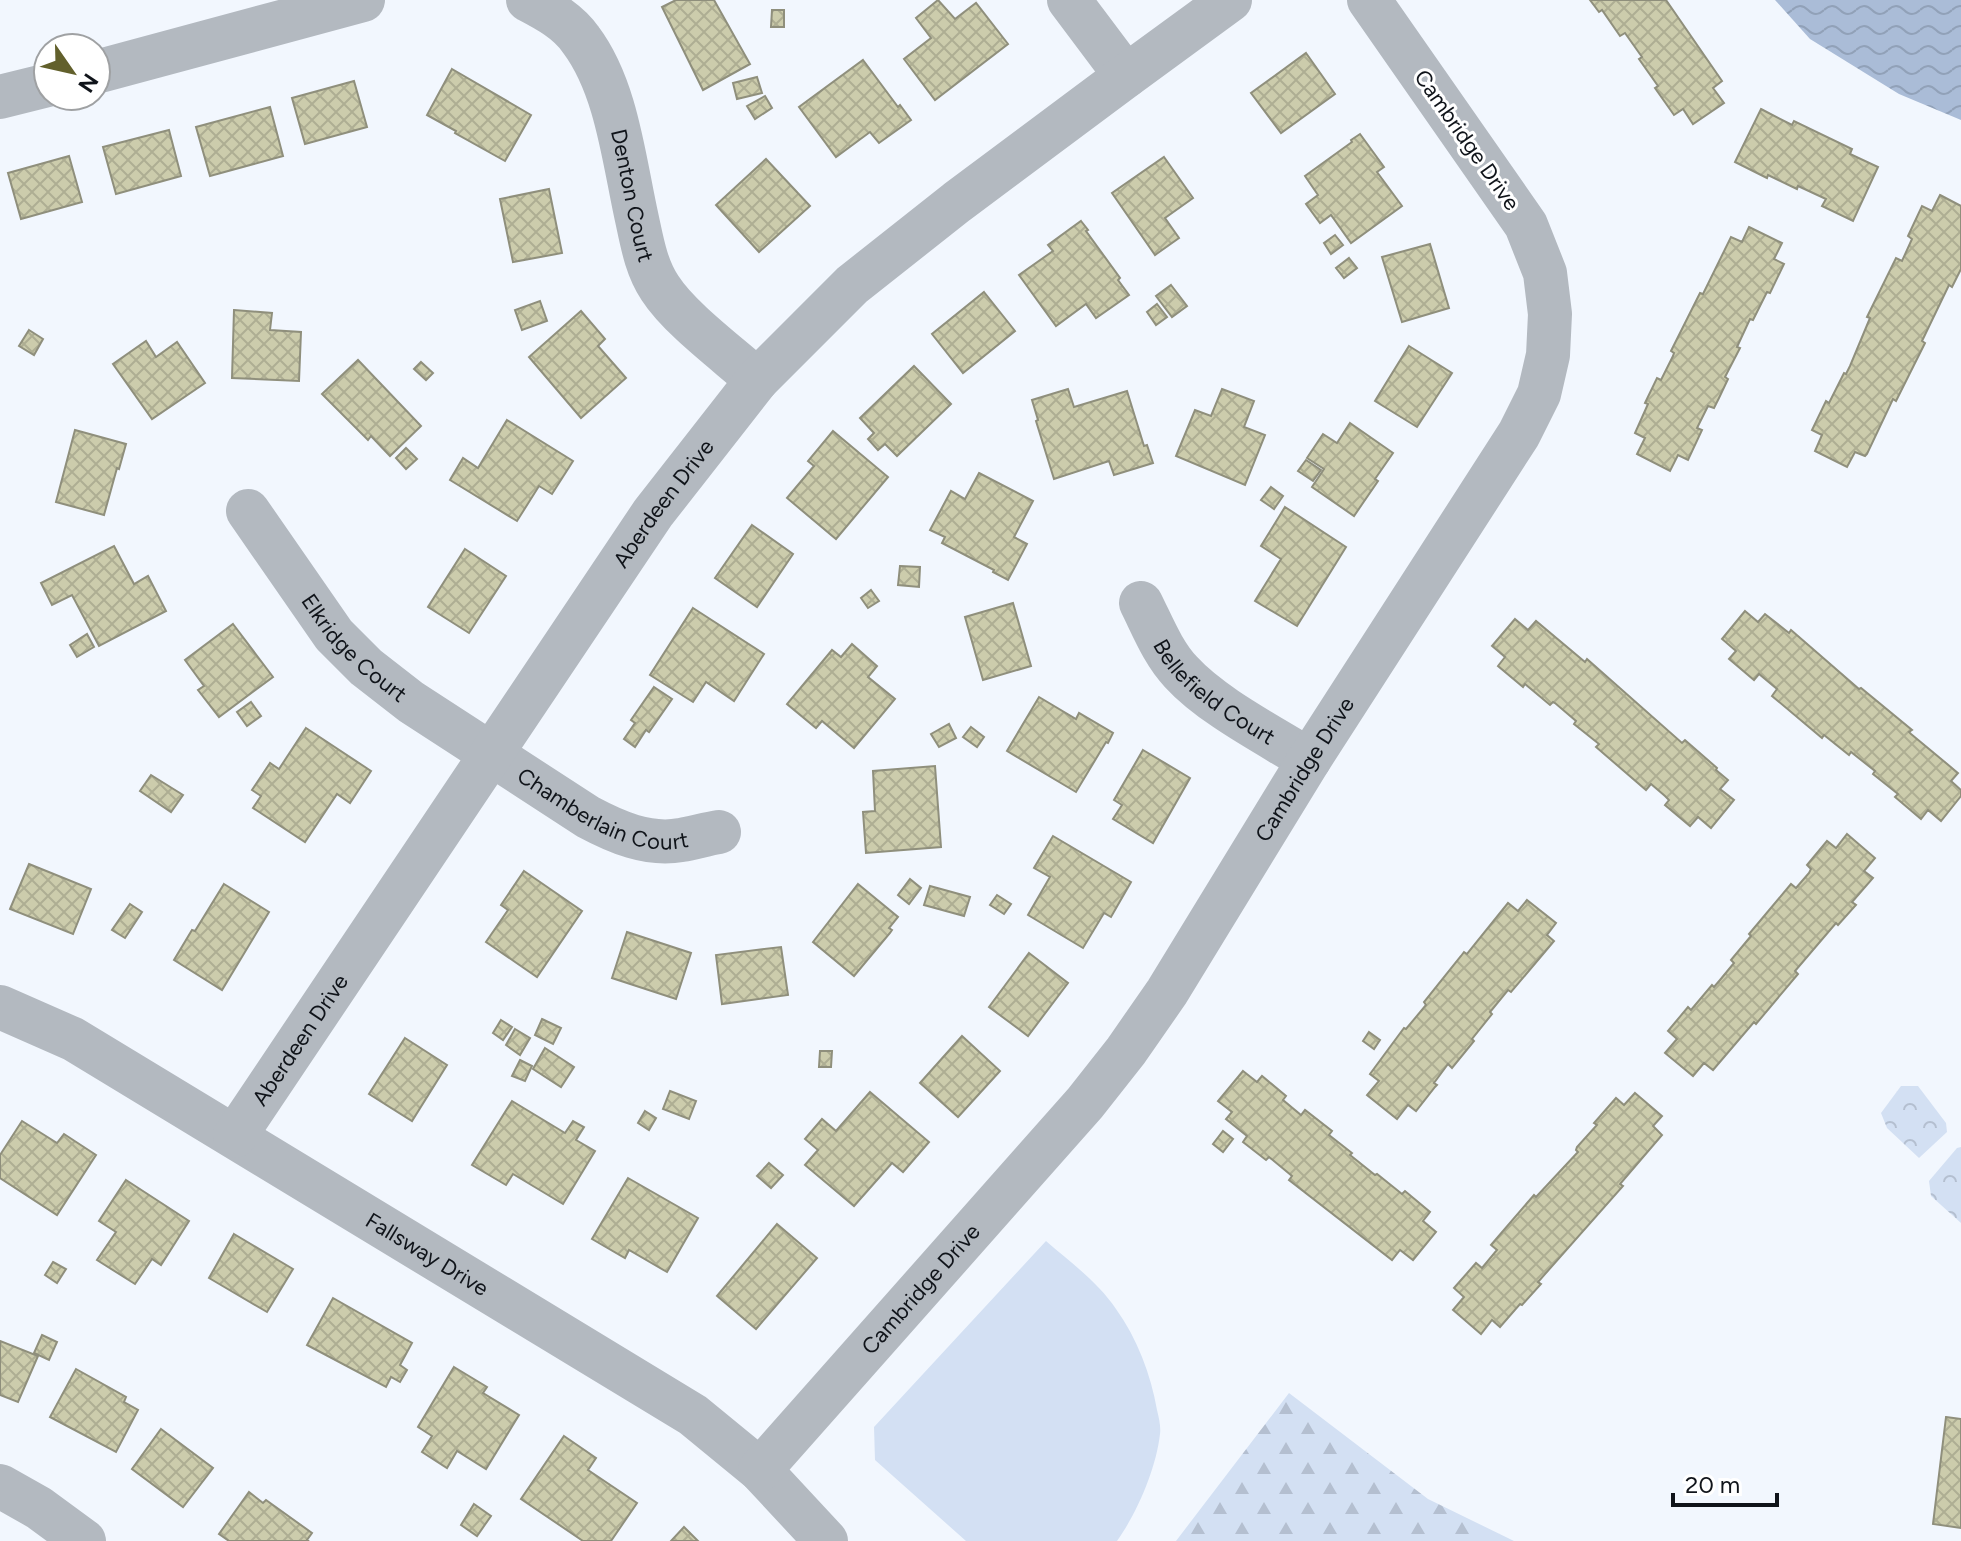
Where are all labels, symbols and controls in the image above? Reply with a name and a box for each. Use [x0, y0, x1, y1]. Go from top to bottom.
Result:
north arrow [32, 32, 112, 112]
street label: Cambridge Drive [1409, 65, 1525, 215]
text: N [72, 68, 104, 98]
street label: Denton Court [605, 126, 660, 265]
street label: Aberdeen Drive [607, 434, 719, 573]
street label: Elkridge Court [296, 588, 412, 707]
street label: Bellefield Court [1148, 634, 1280, 750]
street label: Cambridge Drive [1249, 692, 1360, 846]
street label: Chamberlain Court [512, 761, 690, 855]
street label: Aberdeen Drive [246, 969, 353, 1111]
street label: Fallsway Drive [361, 1206, 494, 1301]
street label: Cambridge Drive [855, 1218, 985, 1360]
scale bar [1673, 1457, 1777, 1507]
text: 20 m [1685, 1470, 1740, 1499]

